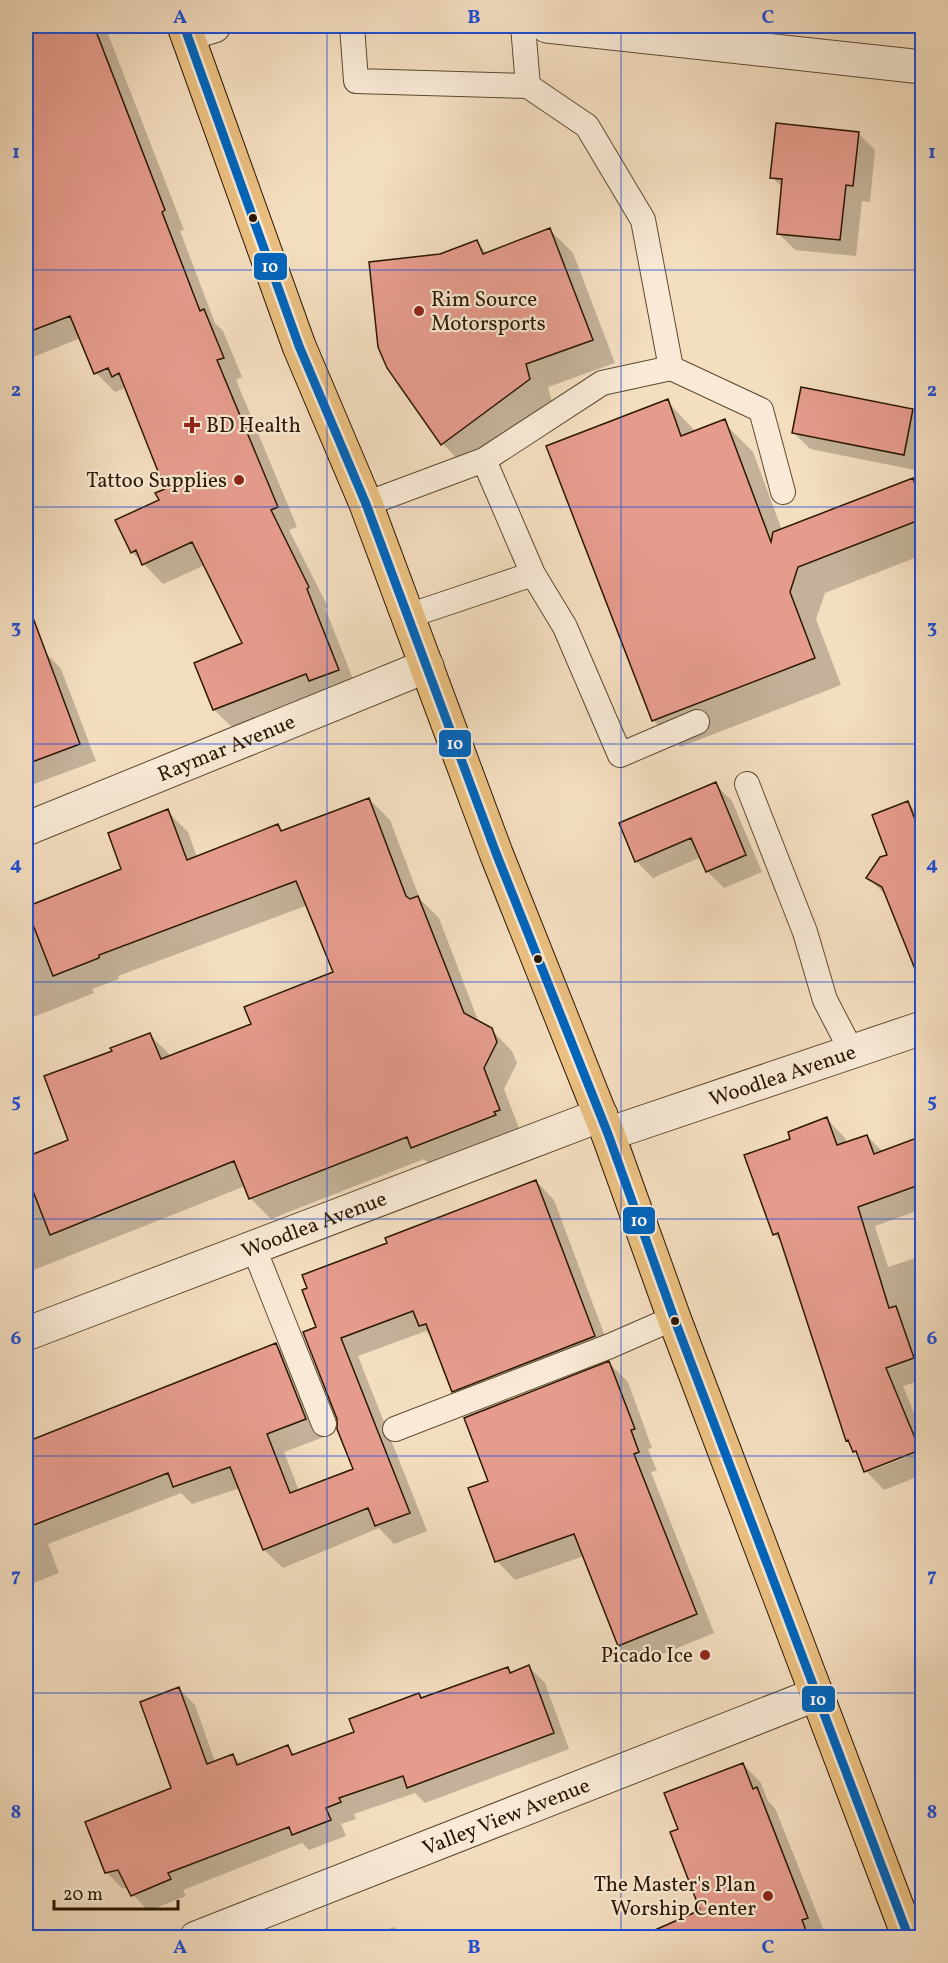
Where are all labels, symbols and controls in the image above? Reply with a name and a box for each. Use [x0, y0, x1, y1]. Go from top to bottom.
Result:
text: A [173, 4, 187, 32]
text: B [467, 4, 481, 32]
text: C [762, 4, 775, 32]
text: 1 [12, 139, 20, 167]
text: 1 [928, 139, 936, 167]
unlabelled marker [247, 212, 259, 224]
line badge: 10 [253, 252, 288, 281]
text: 10 [262, 257, 278, 279]
place label: Rim Source Motorsports [431, 286, 546, 339]
marker: Rim Source Motorsports [412, 304, 426, 318]
text: 2 [11, 377, 21, 405]
text: 2 [927, 377, 937, 405]
place label: BD Health [206, 412, 301, 441]
marker: BD Health [183, 416, 201, 434]
place label: Tattoo Supplies [86, 467, 227, 496]
marker: Tattoo Supplies [232, 473, 246, 487]
text: 3 [11, 614, 21, 642]
text: 3 [927, 614, 937, 642]
street label: Raymar Avenue [153, 708, 300, 790]
line badge: 10 [438, 729, 472, 758]
text: 10 [447, 734, 463, 756]
text: 4 [10, 851, 22, 879]
text: 4 [926, 851, 938, 879]
unlabelled marker [532, 953, 544, 965]
street label: Woodlea Avenue [706, 1038, 860, 1115]
text: 5 [11, 1088, 21, 1116]
text: 5 [927, 1088, 937, 1116]
street label: Woodlea Avenue [238, 1185, 391, 1267]
line badge: 10 [622, 1206, 656, 1235]
text: 10 [631, 1211, 647, 1233]
unlabelled marker [669, 1315, 681, 1327]
text: 6 [11, 1325, 22, 1353]
text: 6 [927, 1325, 938, 1353]
text: 7 [11, 1562, 21, 1590]
text: 7 [927, 1562, 937, 1590]
place label: Picado Ice [601, 1642, 693, 1671]
marker: Picado Ice [698, 1648, 712, 1662]
line badge: 10 [801, 1685, 836, 1713]
text: 10 [810, 1690, 826, 1712]
street label: Valley View Avenue [419, 1772, 594, 1864]
text: 8 [11, 1799, 21, 1827]
text: 8 [927, 1799, 937, 1827]
place label: The Master's Plan Worship Center [594, 1871, 756, 1924]
scale bar [54, 1873, 178, 1911]
text: 20 m [63, 1883, 103, 1908]
marker: The Master's Plan Worship Center [761, 1889, 775, 1903]
text: A [173, 1934, 187, 1962]
text: B [467, 1934, 481, 1962]
text: C [762, 1934, 775, 1962]

